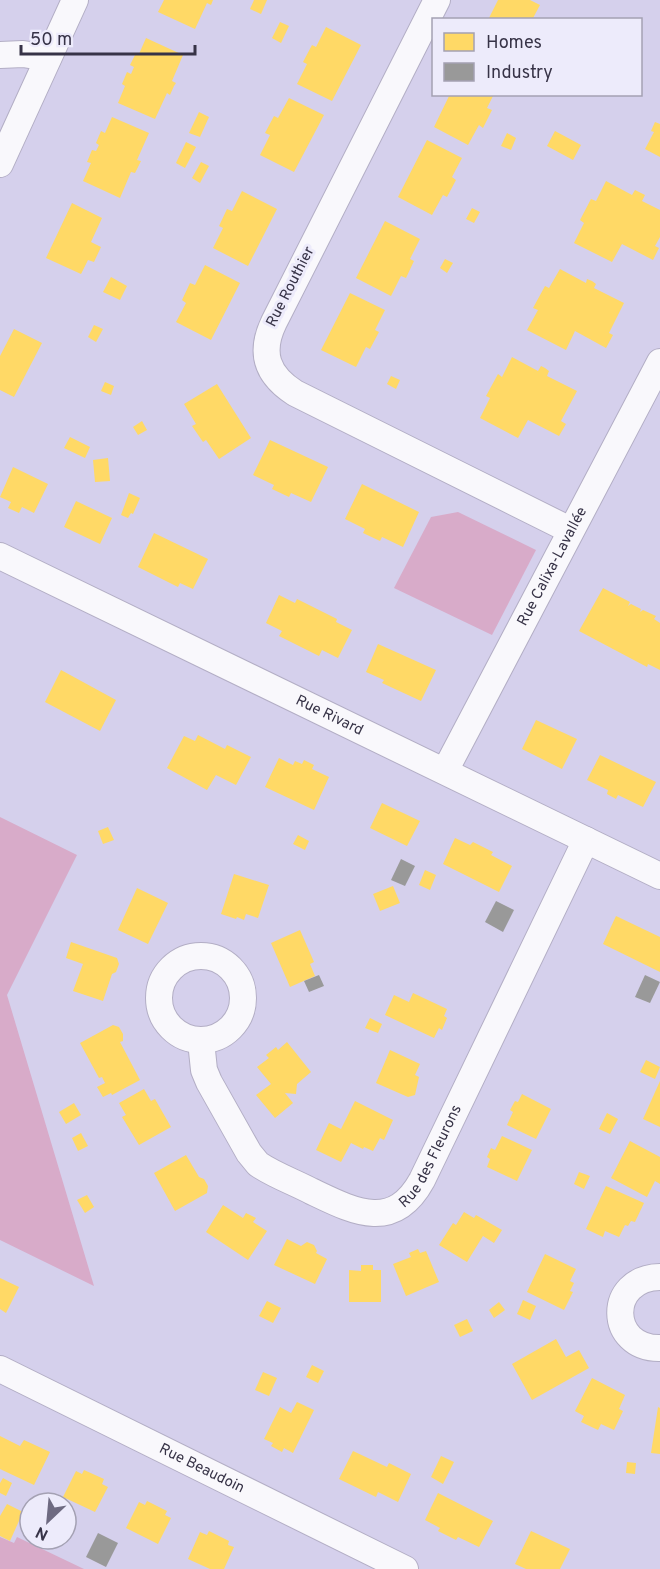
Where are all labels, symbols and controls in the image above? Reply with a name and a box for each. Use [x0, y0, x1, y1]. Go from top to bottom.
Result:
scale bar [21, 18, 195, 56]
legend [432, 18, 642, 96]
text: 50 m [30, 29, 72, 52]
text: Homes [486, 32, 542, 55]
text: Industry [486, 62, 553, 85]
street label: Rue Routhier [263, 243, 319, 330]
street label: Rue Calixa-Lavallée [513, 504, 592, 629]
street label: Rue Rivard [292, 691, 366, 740]
street label: Rue des Fleurons [395, 1102, 466, 1212]
street label: Rue Beaudoin [156, 1440, 248, 1498]
north arrow [18, 1491, 78, 1551]
text: N [33, 1521, 52, 1544]

